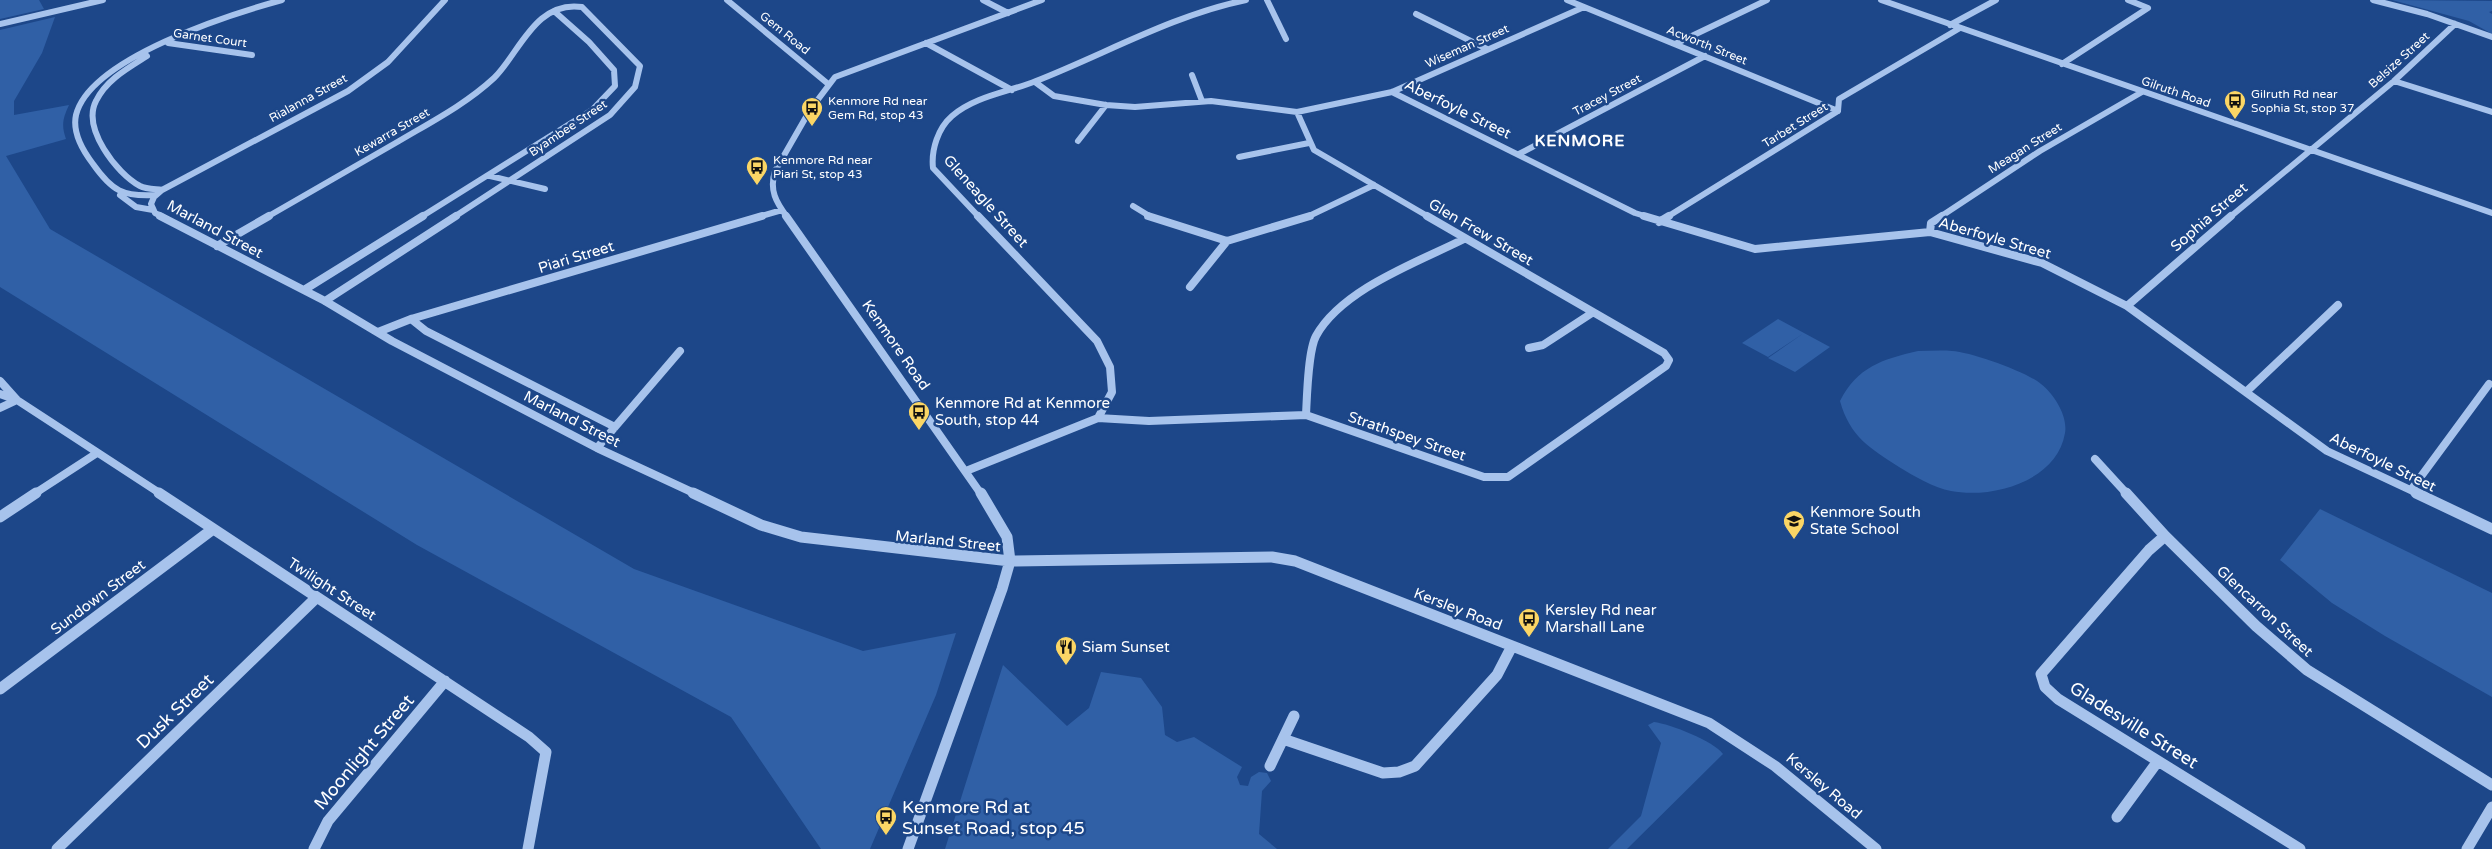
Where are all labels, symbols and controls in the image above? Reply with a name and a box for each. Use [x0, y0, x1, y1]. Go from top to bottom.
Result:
street label: Gem Road [757, 9, 813, 57]
street label: Wiseman Street [1423, 21, 1511, 71]
street label: Acworth Street [1665, 22, 1750, 68]
street label: Garnet Court [172, 26, 248, 50]
street label: Belsize Street [2366, 29, 2433, 91]
street label: Rialanna Street [267, 71, 350, 125]
street label: Tracey Street [1571, 71, 1644, 119]
street label: Gilruth Road [2140, 74, 2212, 110]
street label: Aberfoyle Street [1402, 75, 1514, 143]
place label: Gilruth Rd near Sophia St, stop 37 [2251, 87, 2355, 115]
bus stop icon: Gilruth Rd near Sophia St, stop 37 [2223, 89, 2247, 120]
place label: Kenmore Rd near Gem Rd, stop 43 [828, 94, 928, 122]
bus stop icon: Kenmore Rd near Gem Rd, stop 43 [800, 96, 824, 127]
street label: Byambee Street [526, 97, 610, 159]
street label: Tarbet Street [1760, 99, 1830, 151]
street label: Kewarra Street [352, 105, 432, 159]
street label: Meagan Street [1986, 120, 2065, 176]
district label: KENMORE [1535, 131, 1625, 151]
street label: Gleneagle Street [940, 151, 1032, 251]
place label: Kenmore Rd near Piari St, stop 43 [773, 153, 873, 181]
bus stop icon: Kenmore Rd near Piari St, stop 43 [745, 155, 769, 186]
street label: Sophia Street [2167, 179, 2251, 255]
street label: Glen Frew Street [1425, 195, 1537, 269]
street label: Marland Street [164, 196, 266, 262]
street label: Aberfoyle Street [1937, 213, 2054, 263]
street label: Piari Street [536, 237, 616, 277]
street label: Kenmore Road [858, 296, 934, 394]
street label: Marland Street [521, 387, 624, 451]
place label: Kenmore Rd at Kenmore South, stop 44 [935, 394, 1110, 429]
bus stop icon: Kenmore Rd at Kenmore South, stop 44 [907, 400, 931, 431]
street label: Strathspey Street [1346, 407, 1469, 465]
street label: Aberfoyle Street [2327, 428, 2439, 496]
place label: Kenmore South State School [1810, 503, 1921, 538]
school or university icon: Kenmore South State School [1782, 509, 1806, 540]
street label: Marland Street [894, 526, 1002, 556]
street label: Twilight Street [284, 554, 380, 624]
street label: Sundown Street [47, 555, 149, 638]
street label: Glencarron Street [2213, 562, 2317, 661]
street label: Kersley Road [1411, 584, 1505, 634]
place label: Kersley Rd near Marshall Lane [1545, 601, 1657, 636]
bus stop icon: Kersley Rd near Marshall Lane [1517, 607, 1541, 638]
restaurant icon: Siam Sunset [1054, 635, 1078, 666]
place label: Siam Sunset [1082, 638, 1170, 656]
street label: Dusk Street [132, 669, 218, 753]
street label: Gladesville Street [2066, 677, 2203, 774]
street label: Moonlight Street [309, 690, 419, 814]
street label: Kersley Road [1782, 749, 1866, 823]
place label: Kenmore Rd at Sunset Road, stop 45 [902, 796, 1085, 839]
bus stop icon: Kenmore Rd at Sunset Road, stop 45 [874, 805, 898, 836]

